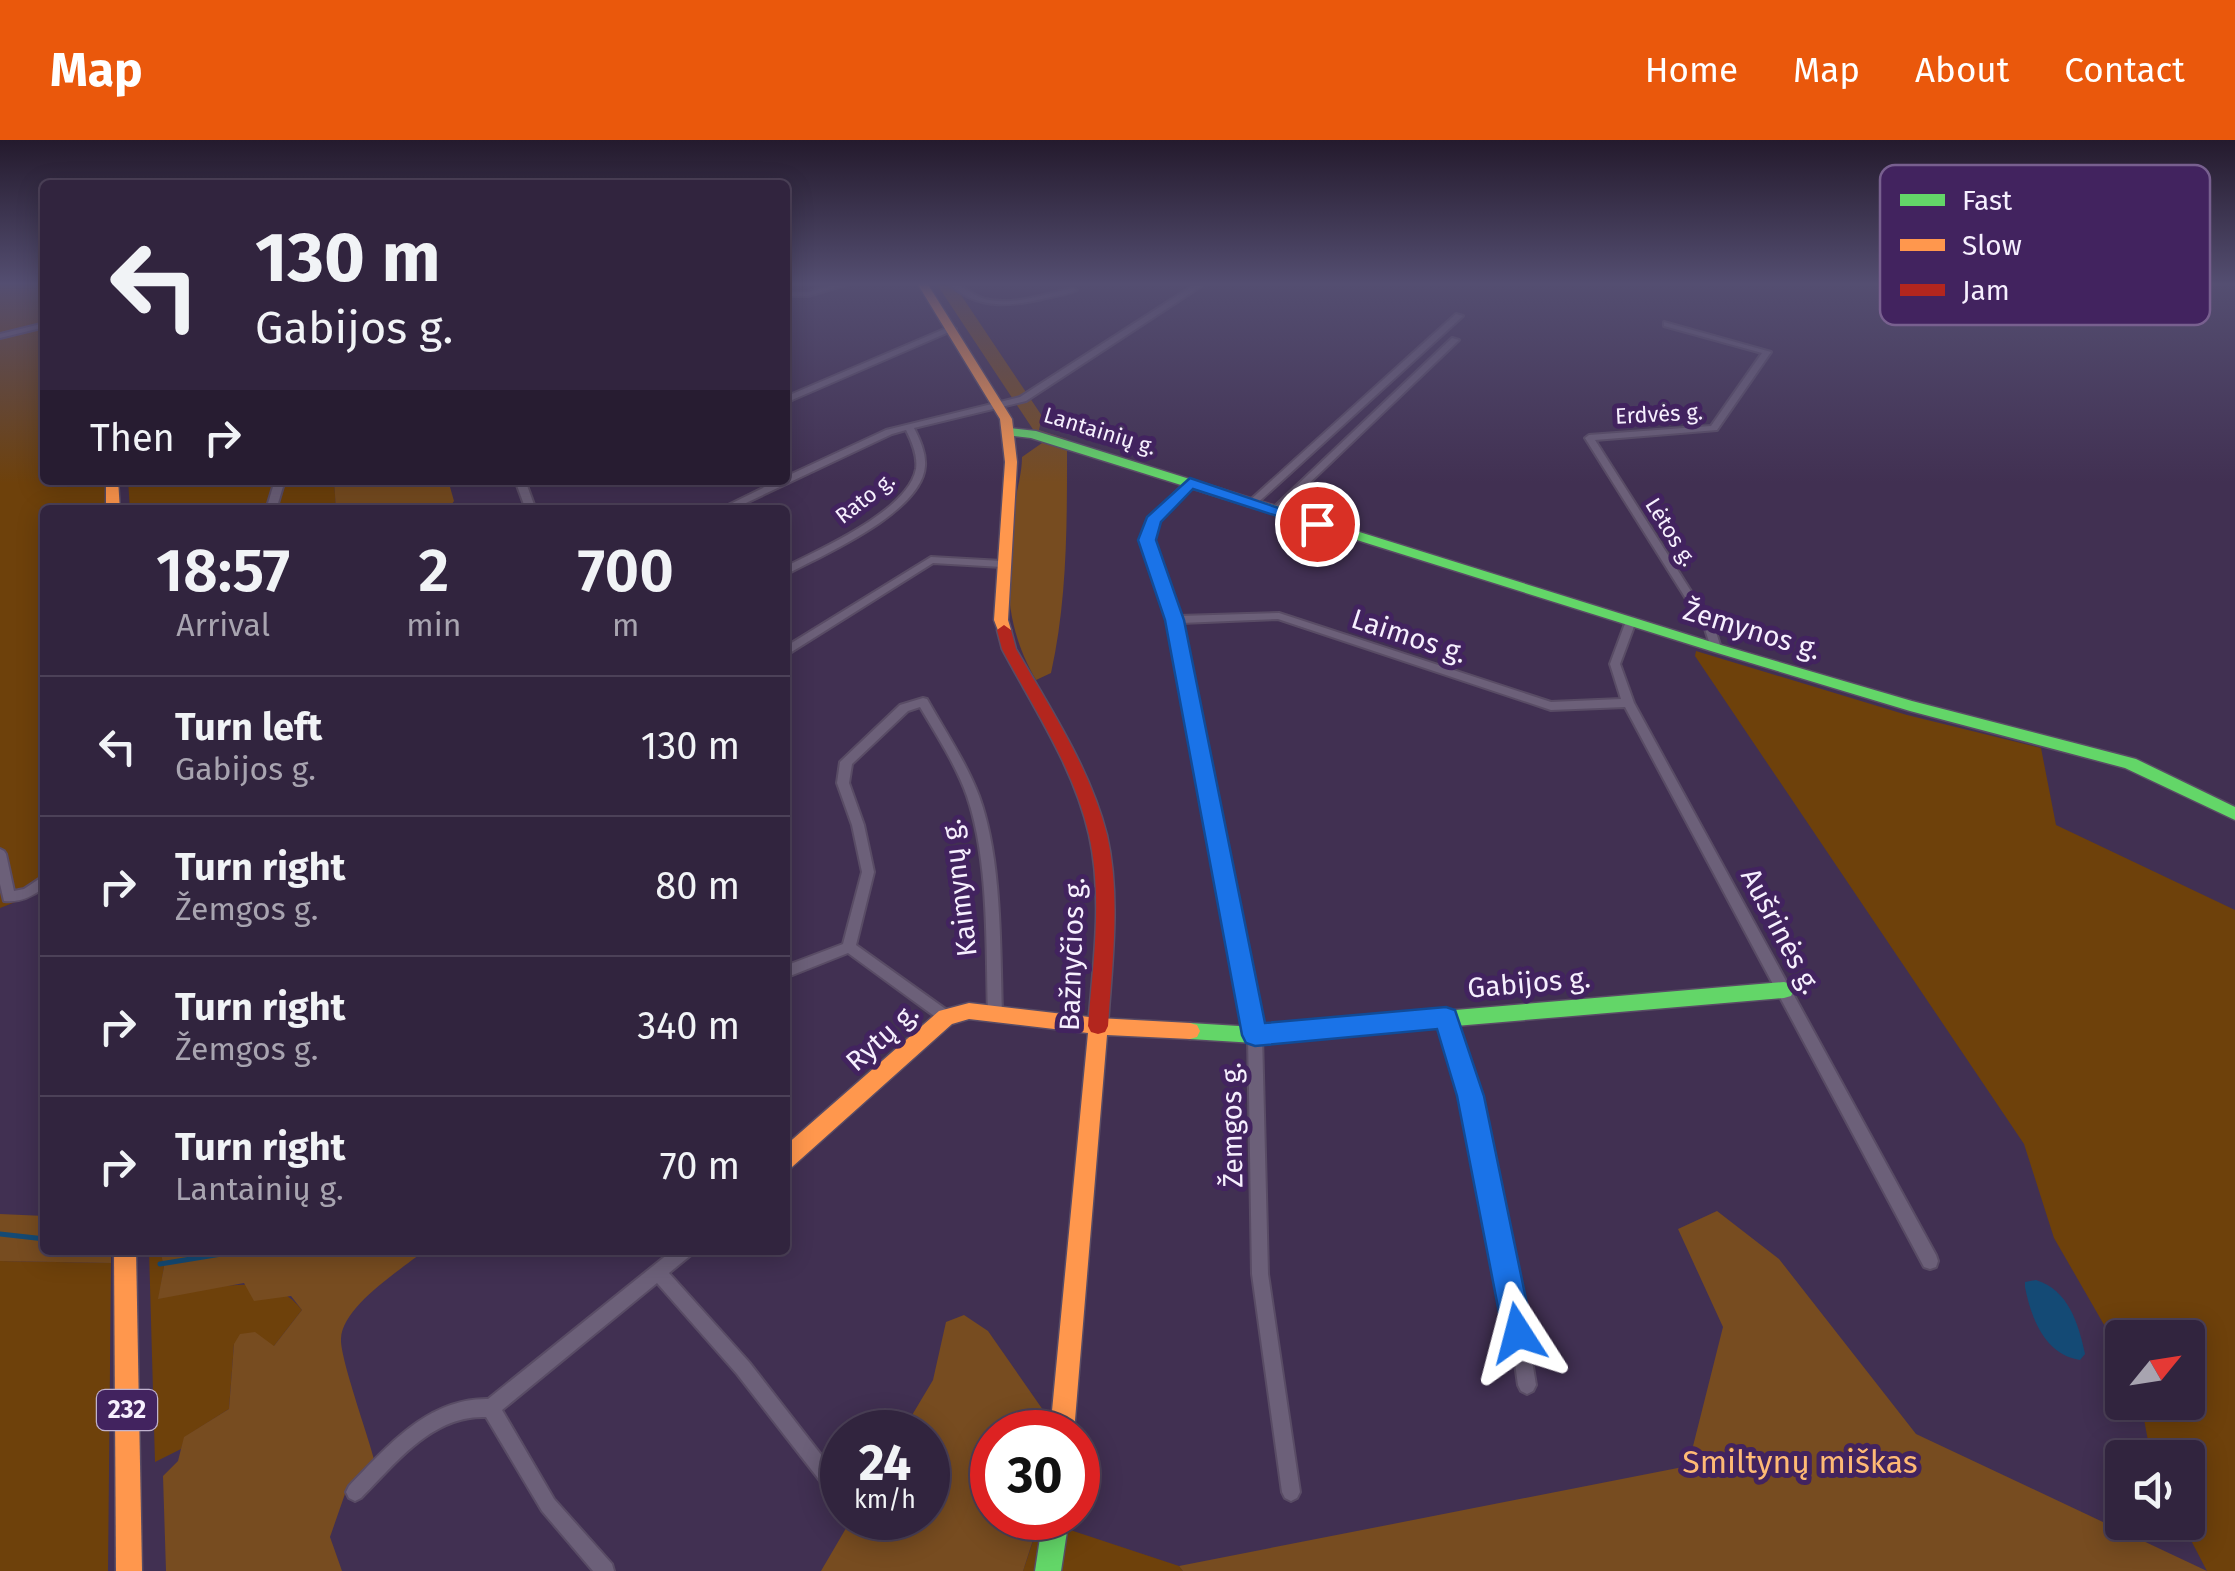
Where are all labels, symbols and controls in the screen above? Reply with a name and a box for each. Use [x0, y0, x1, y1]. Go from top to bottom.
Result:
text: Map [50, 41, 143, 99]
text: Home [1645, 49, 1738, 91]
text: Map [1793, 49, 1860, 91]
text: About [1915, 49, 2009, 91]
text: Contact [2064, 49, 2185, 91]
legend [1880, 165, 2210, 325]
text: Fast [1962, 184, 2013, 217]
text: 130 m [255, 216, 441, 300]
icon: left [90, 220, 220, 350]
text: Slow [1962, 229, 2022, 262]
text: Jam [1962, 274, 2010, 307]
text: Gabijos g. [255, 301, 453, 355]
street label: Erdvės g. [1614, 398, 1704, 430]
street label: Lantainių g. [1041, 401, 1159, 461]
icon: right [195, 410, 250, 465]
text: Then [90, 415, 175, 461]
street label: Rato g. [830, 466, 900, 530]
pin [1275, 482, 1360, 567]
street label: Lėtos g. [1639, 493, 1703, 571]
icon: arrive [1290, 497, 1345, 552]
text: 18:57 [156, 535, 290, 607]
text: 2 [419, 535, 449, 607]
text: 700 [577, 535, 674, 607]
street label: Žemynos g. [1680, 594, 1824, 666]
street label: Laimos g. [1347, 602, 1471, 670]
text: Arrival [176, 606, 270, 644]
text: min [406, 606, 461, 644]
text: m [612, 606, 639, 644]
text: Turn left [175, 704, 322, 750]
icon: left [90, 719, 145, 774]
text: 130 m [641, 723, 740, 769]
text: Gabijos g. [175, 750, 316, 788]
street label: Kaimynų g. [934, 817, 984, 959]
text: Turn right [175, 844, 345, 890]
icon: right [90, 859, 145, 914]
text: 80 m [655, 863, 740, 909]
street label: Aušrinės g. [1734, 863, 1828, 999]
street label: Bažnyčios g. [1053, 877, 1091, 1031]
text: Žemgos g. [175, 890, 318, 928]
street label: Gabijos g. [1466, 961, 1592, 1005]
text: Turn right [175, 984, 345, 1030]
street label: Rytų g. [839, 996, 925, 1078]
icon: right [90, 999, 145, 1054]
text: 340 m [637, 1003, 740, 1049]
text: Žemgos g. [175, 1030, 318, 1068]
street label: Žemgos g. [1214, 1062, 1250, 1188]
text: Turn right [175, 1124, 345, 1170]
icon: right [90, 1139, 145, 1194]
text: 70 m [660, 1143, 740, 1189]
text: Lantainių g. [175, 1170, 344, 1208]
position arrow [1466, 1281, 1570, 1385]
north arrow [2105, 1320, 2205, 1420]
map controls [2105, 1320, 2205, 1540]
road number: 232 [97, 1390, 157, 1430]
speed limit sign: 30 [970, 1410, 1100, 1540]
text: 24 [859, 1433, 911, 1493]
button: sound [2105, 1440, 2205, 1540]
park label: Smiltynų miškas [1682, 1443, 1918, 1481]
text: km/h [854, 1485, 916, 1515]

